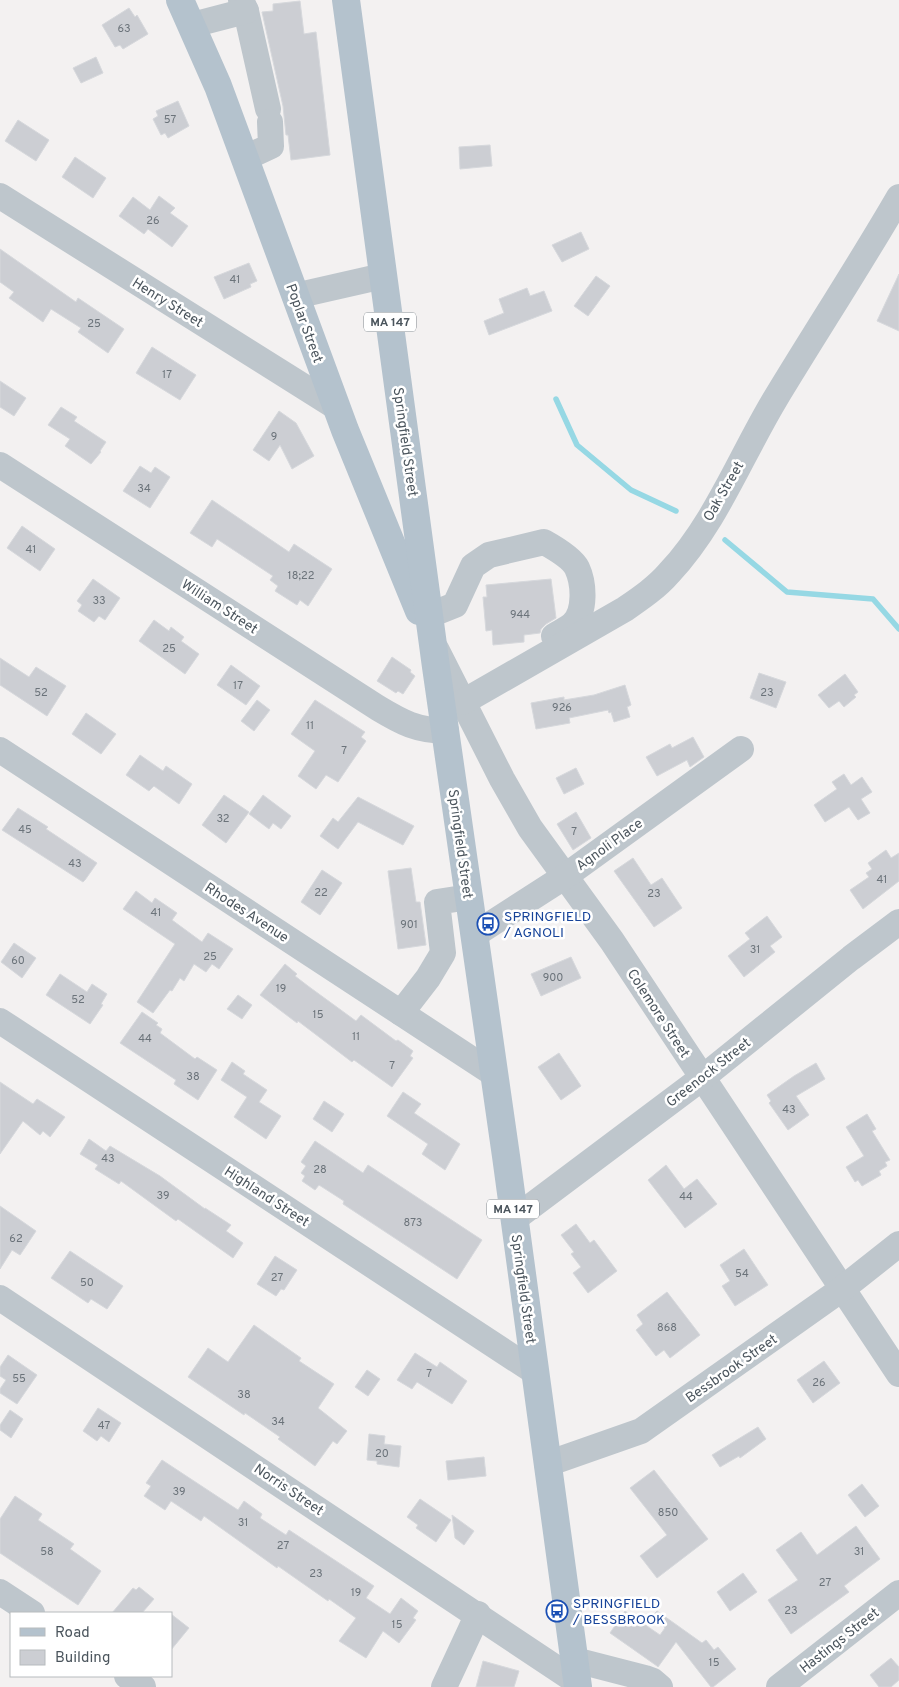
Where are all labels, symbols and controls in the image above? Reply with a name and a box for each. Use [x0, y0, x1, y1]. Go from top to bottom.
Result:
house number: 63 [117, 22, 131, 36]
house number: 57 [164, 113, 176, 127]
house number: 26 [146, 214, 160, 228]
house number: 41 [230, 273, 240, 287]
street label: Henry Street [129, 275, 206, 332]
street label: Poplar Street [281, 282, 326, 365]
road number: MA 147 [364, 313, 416, 332]
house number: 25 [87, 317, 101, 331]
house number: 17 [162, 368, 172, 382]
street label: Springfield Street [388, 386, 421, 498]
house number: 9 [271, 430, 277, 444]
street label: Oak Street [700, 459, 748, 525]
house number: 34 [137, 482, 151, 496]
house number: 41 [26, 543, 36, 557]
house number: 18;22 [288, 569, 314, 583]
street label: William Street [178, 576, 260, 638]
house number: 33 [92, 594, 106, 608]
house number: 944 [510, 608, 530, 622]
house number: 25 [162, 642, 176, 656]
house number: 17 [233, 679, 243, 693]
house number: 52 [34, 686, 48, 700]
house number: 23 [760, 686, 774, 700]
house number: 926 [552, 701, 572, 715]
house number: 11 [306, 719, 314, 733]
house number: 7 [341, 744, 347, 758]
street label: Springfield Street [443, 788, 476, 900]
house number: 32 [216, 812, 230, 826]
street label: Agnoli Place [573, 815, 647, 875]
house number: 45 [18, 823, 32, 837]
house number: 7 [571, 825, 577, 839]
house number: 43 [68, 857, 82, 871]
house number: 41 [877, 873, 887, 887]
street label: Rhodes Avenue [201, 880, 291, 947]
house number: 22 [314, 886, 328, 900]
house number: 23 [647, 887, 661, 901]
house number: 41 [151, 906, 161, 920]
place label: SPRINGFIELD / AGNOLI [503, 909, 591, 942]
bus stop icon: SPRINGFIELD / AGNOLI [476, 912, 500, 936]
house number: 901 [400, 918, 418, 932]
house number: 31 [750, 943, 760, 957]
house number: 25 [203, 950, 217, 964]
house number: 60 [11, 954, 25, 968]
street label: Colemore Street [623, 966, 693, 1061]
house number: 900 [543, 971, 563, 985]
house number: 19 [276, 982, 286, 996]
house number: 52 [71, 993, 85, 1007]
house number: 15 [313, 1008, 324, 1022]
house number: 11 [352, 1030, 360, 1044]
house number: 44 [138, 1032, 152, 1046]
street label: Greenock Street [663, 1035, 755, 1111]
house number: 7 [389, 1059, 395, 1073]
house number: 38 [186, 1070, 200, 1084]
house number: 43 [782, 1103, 796, 1117]
house number: 43 [101, 1152, 115, 1166]
street label: Highland Street [220, 1163, 312, 1231]
house number: 28 [313, 1163, 327, 1177]
house number: 39 [157, 1189, 169, 1203]
house number: 44 [679, 1190, 693, 1204]
road number: MA 147 [487, 1200, 539, 1218]
house number: 873 [404, 1216, 422, 1230]
house number: 62 [9, 1232, 23, 1246]
street label: Springfield Street [506, 1233, 539, 1345]
house number: 54 [735, 1267, 749, 1281]
house number: 27 [271, 1271, 283, 1285]
house number: 50 [80, 1276, 94, 1290]
house number: 868 [657, 1321, 677, 1335]
street label: Bessbrook Street [683, 1331, 781, 1407]
house number: 7 [426, 1367, 432, 1381]
house number: 55 [12, 1372, 26, 1386]
house number: 26 [812, 1376, 826, 1390]
house number: 38 [237, 1388, 251, 1402]
house number: 34 [271, 1415, 285, 1429]
house number: 47 [98, 1419, 110, 1433]
house number: 20 [375, 1447, 389, 1461]
street label: Norris Street [250, 1461, 326, 1520]
house number: 39 [173, 1485, 185, 1499]
house number: 850 [658, 1506, 678, 1520]
house number: 31 [238, 1516, 248, 1530]
house number: 27 [277, 1539, 289, 1553]
house number: 58 [40, 1545, 54, 1559]
house number: 31 [854, 1545, 864, 1559]
house number: 23 [309, 1567, 323, 1581]
house number: 27 [819, 1576, 831, 1590]
house number: 19 [351, 1586, 361, 1600]
place label: SPRINGFIELD / BESSBROOK [572, 1596, 665, 1629]
bus stop icon: SPRINGFIELD / BESSBROOK [545, 1599, 569, 1623]
house number: 23 [784, 1604, 798, 1618]
street label: Hastings Street [797, 1605, 883, 1677]
legend [10, 1612, 172, 1677]
house number: 15 [392, 1618, 403, 1632]
text: Road [55, 1624, 90, 1643]
text: Building [55, 1649, 110, 1668]
house number: 15 [709, 1656, 720, 1670]

